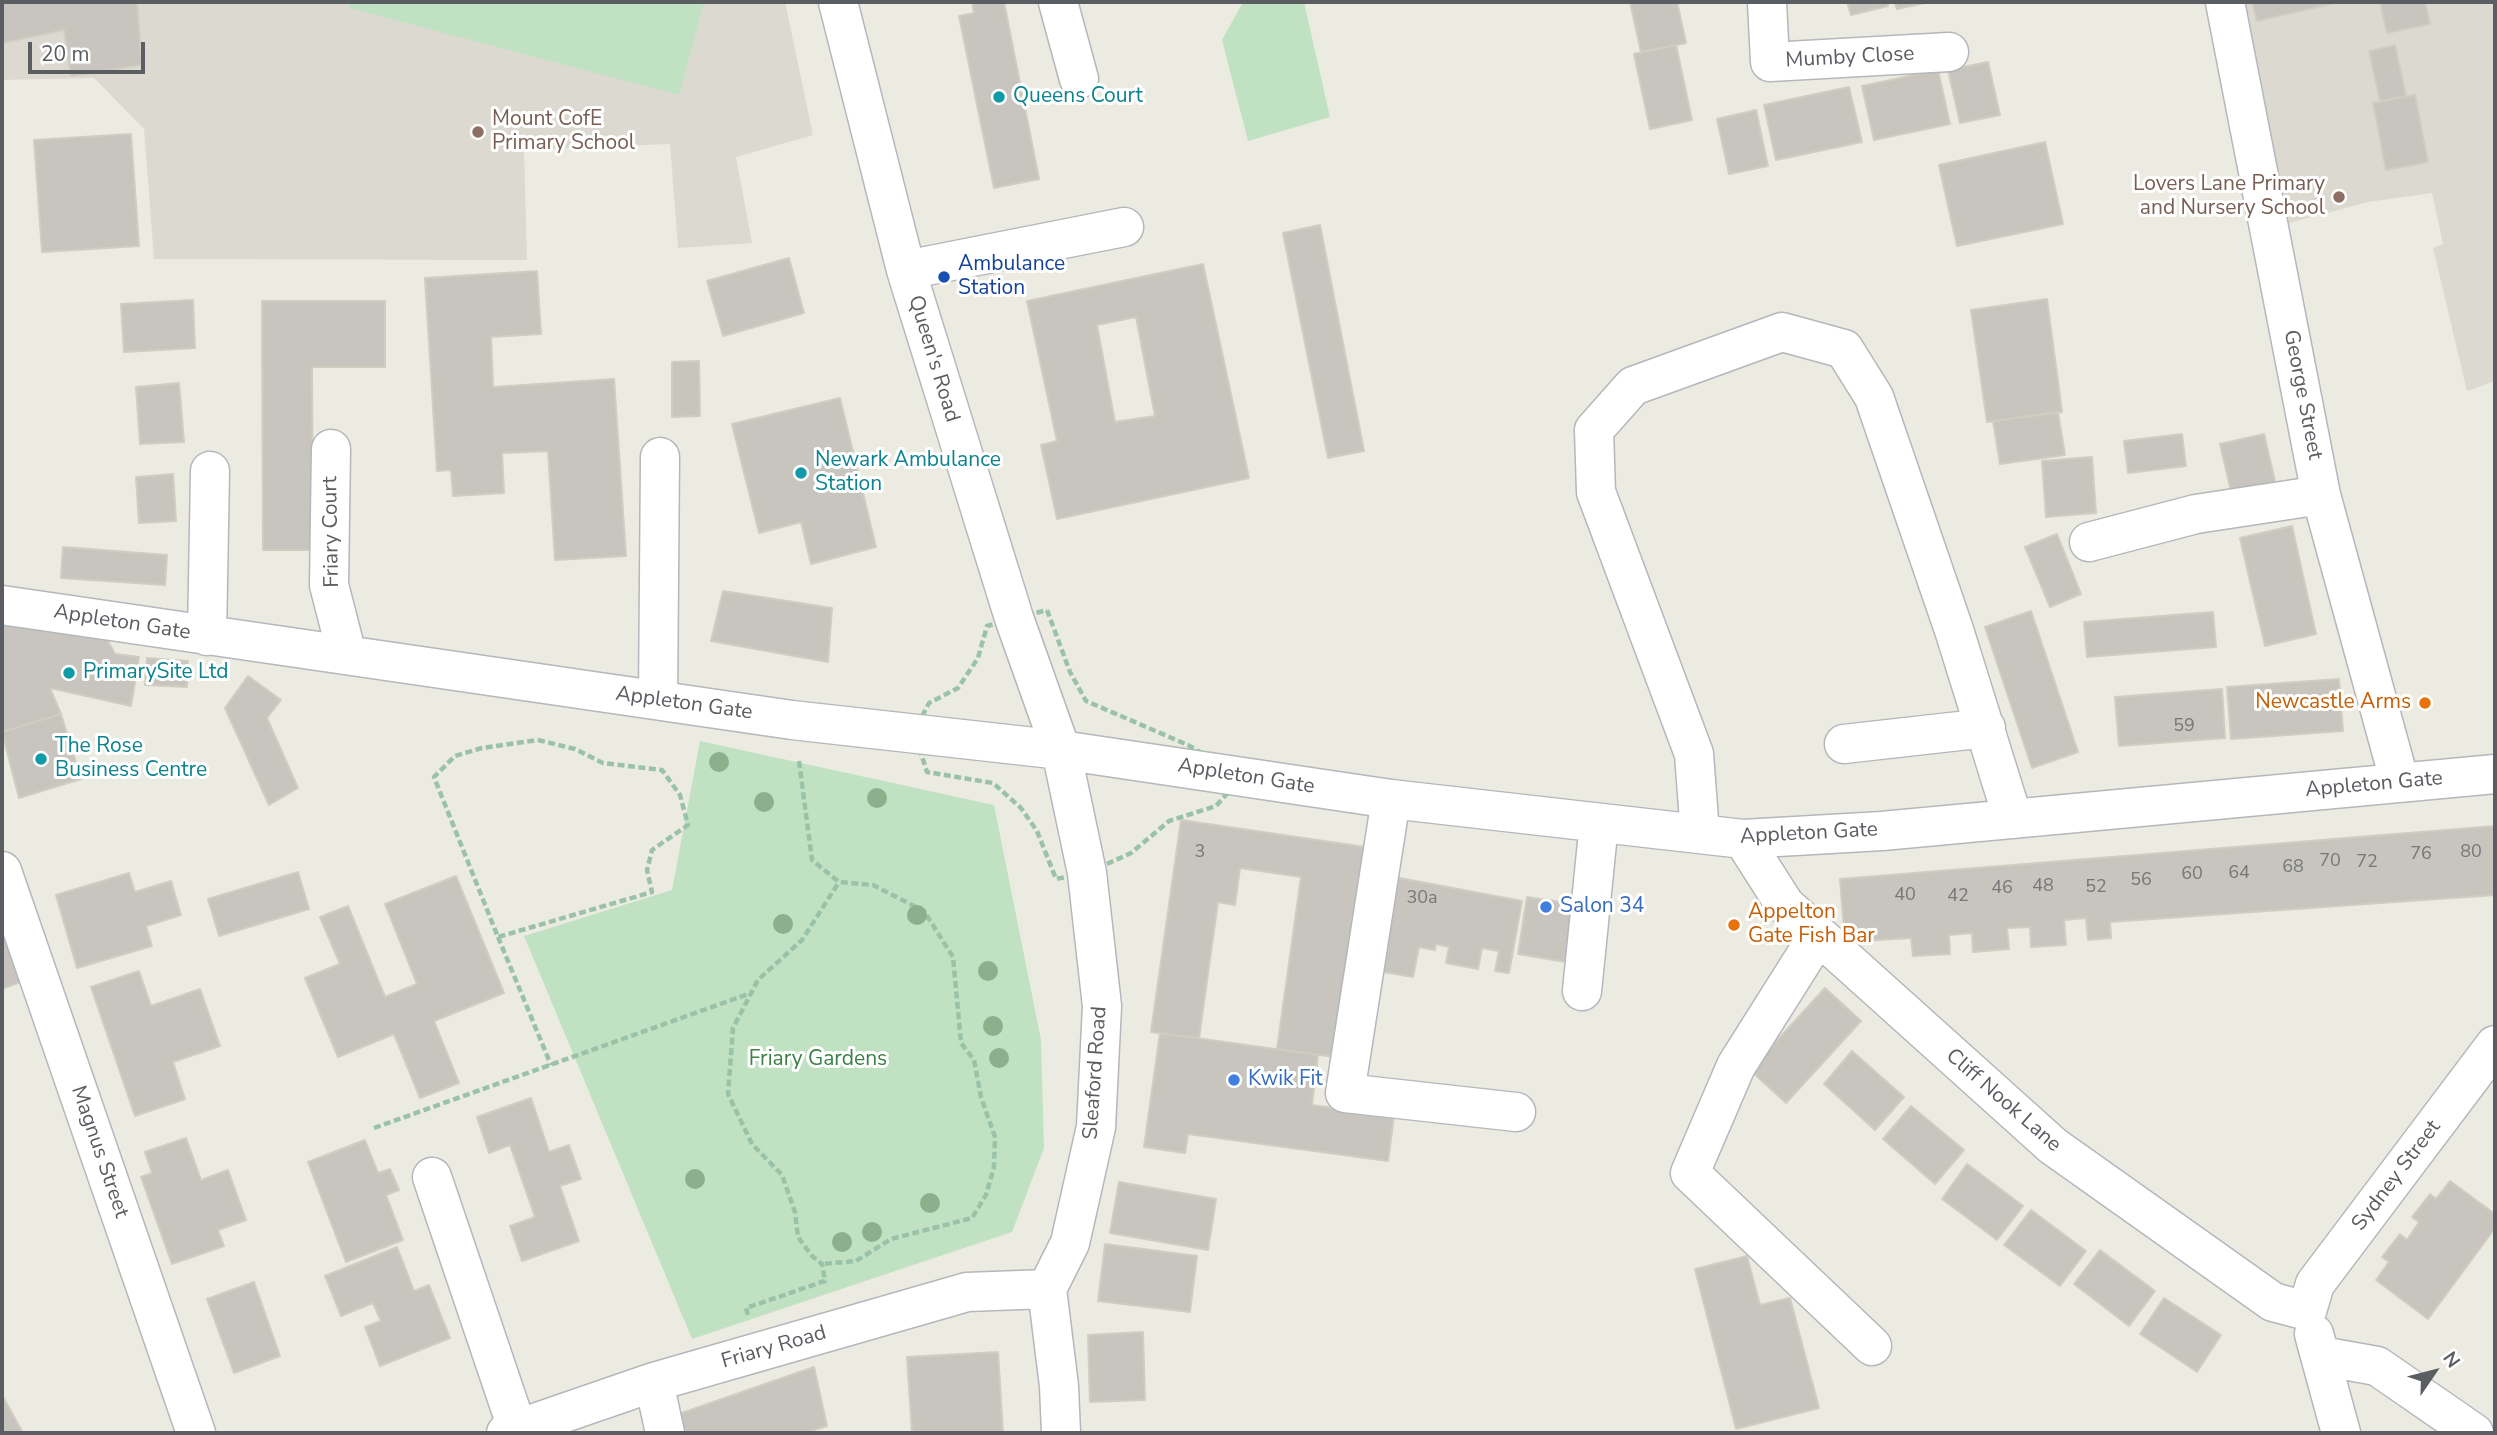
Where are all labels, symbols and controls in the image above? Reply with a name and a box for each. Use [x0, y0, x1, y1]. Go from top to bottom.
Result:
scale bar [32, 28, 149, 72]
text: 20 m [41, 40, 90, 68]
street label: Mumby Close [1785, 42, 1915, 74]
place label: Queens Court [1013, 84, 1143, 110]
marker: Queens Court [991, 89, 1007, 105]
place label: Mount CofE Primary School [492, 107, 635, 157]
marker: Mount CofE Primary School [470, 124, 486, 140]
place label: Lovers Lane Primary and Nursery School [2133, 172, 2325, 222]
marker: Lovers Lane Primary and Nursery School [2331, 189, 2347, 205]
place label: Ambulance Station [958, 252, 1065, 302]
marker: Ambulance Station [936, 269, 952, 285]
street label: Queen's Road [902, 293, 964, 425]
street label: George Street [2277, 328, 2327, 462]
place label: Newark Ambulance Station [815, 448, 1001, 498]
marker: Newark Ambulance Station [793, 465, 809, 481]
street label: Friary Court [318, 476, 346, 588]
street label: Appleton Gate [52, 600, 192, 646]
place label: PrimarySite Ltd [83, 660, 228, 686]
marker: PrimarySite Ltd [61, 665, 77, 681]
street label: Appleton Gate [614, 682, 754, 726]
place label: Newcastle Arms [2255, 690, 2411, 716]
marker: Newcastle Arms [2417, 695, 2433, 711]
house number: 59 [2173, 716, 2195, 738]
place label: The Rose Business Centre [55, 734, 207, 784]
marker: The Rose Business Centre [33, 751, 49, 767]
street label: Appleton Gate [1176, 754, 1316, 800]
street label: Appleton Gate [2304, 766, 2444, 804]
street label: Appleton Gate [1739, 818, 1879, 850]
house number: 3 [1195, 842, 1205, 864]
house number: 80 [2460, 842, 2482, 864]
house number: 76 [2410, 844, 2432, 866]
house number: 70 [2319, 851, 2341, 873]
house number: 72 [2356, 852, 2378, 874]
house number: 68 [2282, 857, 2304, 879]
house number: 64 [2228, 863, 2250, 885]
house number: 60 [2181, 864, 2203, 886]
house number: 56 [2130, 870, 2152, 892]
house number: 48 [2032, 876, 2054, 898]
house number: 52 [2085, 877, 2107, 899]
house number: 46 [1991, 878, 2013, 900]
house number: 40 [1894, 885, 1916, 907]
house number: 42 [1947, 886, 1969, 908]
house number: 30a [1406, 888, 1438, 910]
place label: Salon 34 [1560, 894, 1644, 920]
marker: Salon 34 [1538, 899, 1554, 915]
place label: Appelton Gate Fish Bar [1748, 900, 1875, 950]
marker: Appelton Gate Fish Bar [1726, 917, 1742, 933]
street label: Sleaford Road [1079, 1005, 1113, 1141]
street label: Cliff Nook Lane [1940, 1044, 2066, 1158]
park label: Friary Gardens [749, 1047, 887, 1073]
place label: Kwik Fit [1248, 1067, 1323, 1093]
marker: Kwik Fit [1226, 1072, 1242, 1088]
street label: Magnus Street [65, 1083, 133, 1221]
street label: Sydney Street [2347, 1116, 2447, 1236]
street label: Friary Road [719, 1321, 829, 1375]
north arrow [2399, 1337, 2469, 1407]
text: N [2436, 1347, 2466, 1373]

